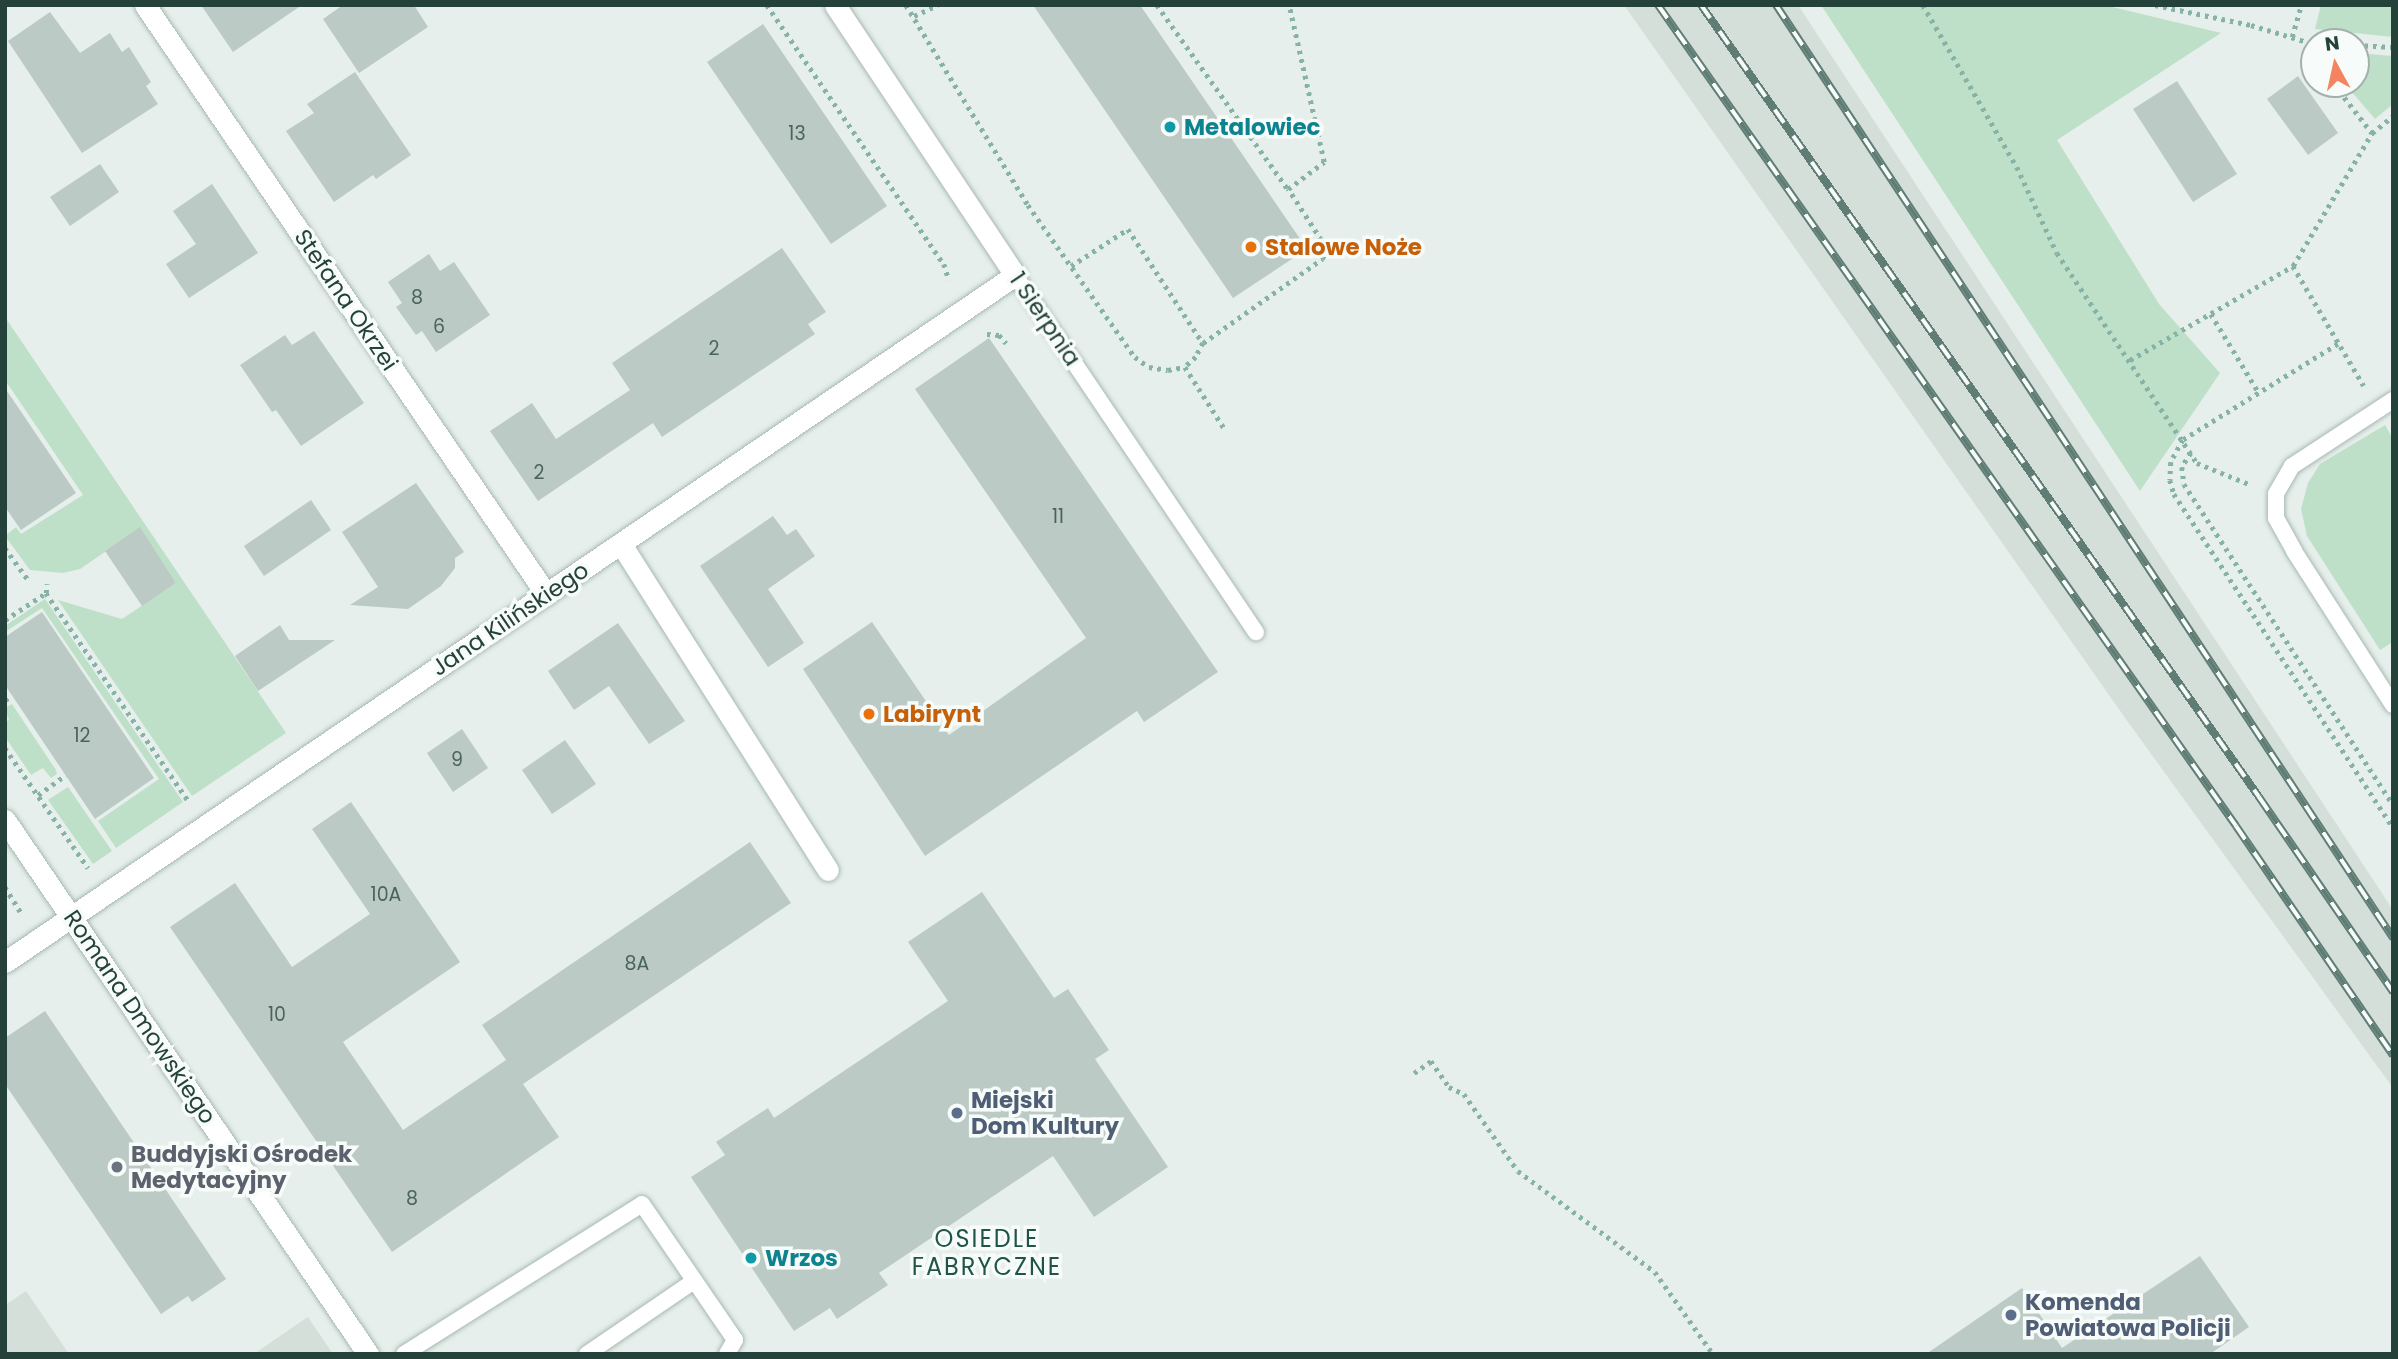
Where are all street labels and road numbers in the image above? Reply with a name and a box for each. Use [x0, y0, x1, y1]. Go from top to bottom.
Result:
street label: Stefana Okrzei [289, 224, 403, 376]
street label: 1 Sierpnia [1004, 267, 1086, 371]
street label: Jana Kilińskiego [426, 556, 594, 682]
street label: Romana Dmowskiego [58, 905, 222, 1129]

